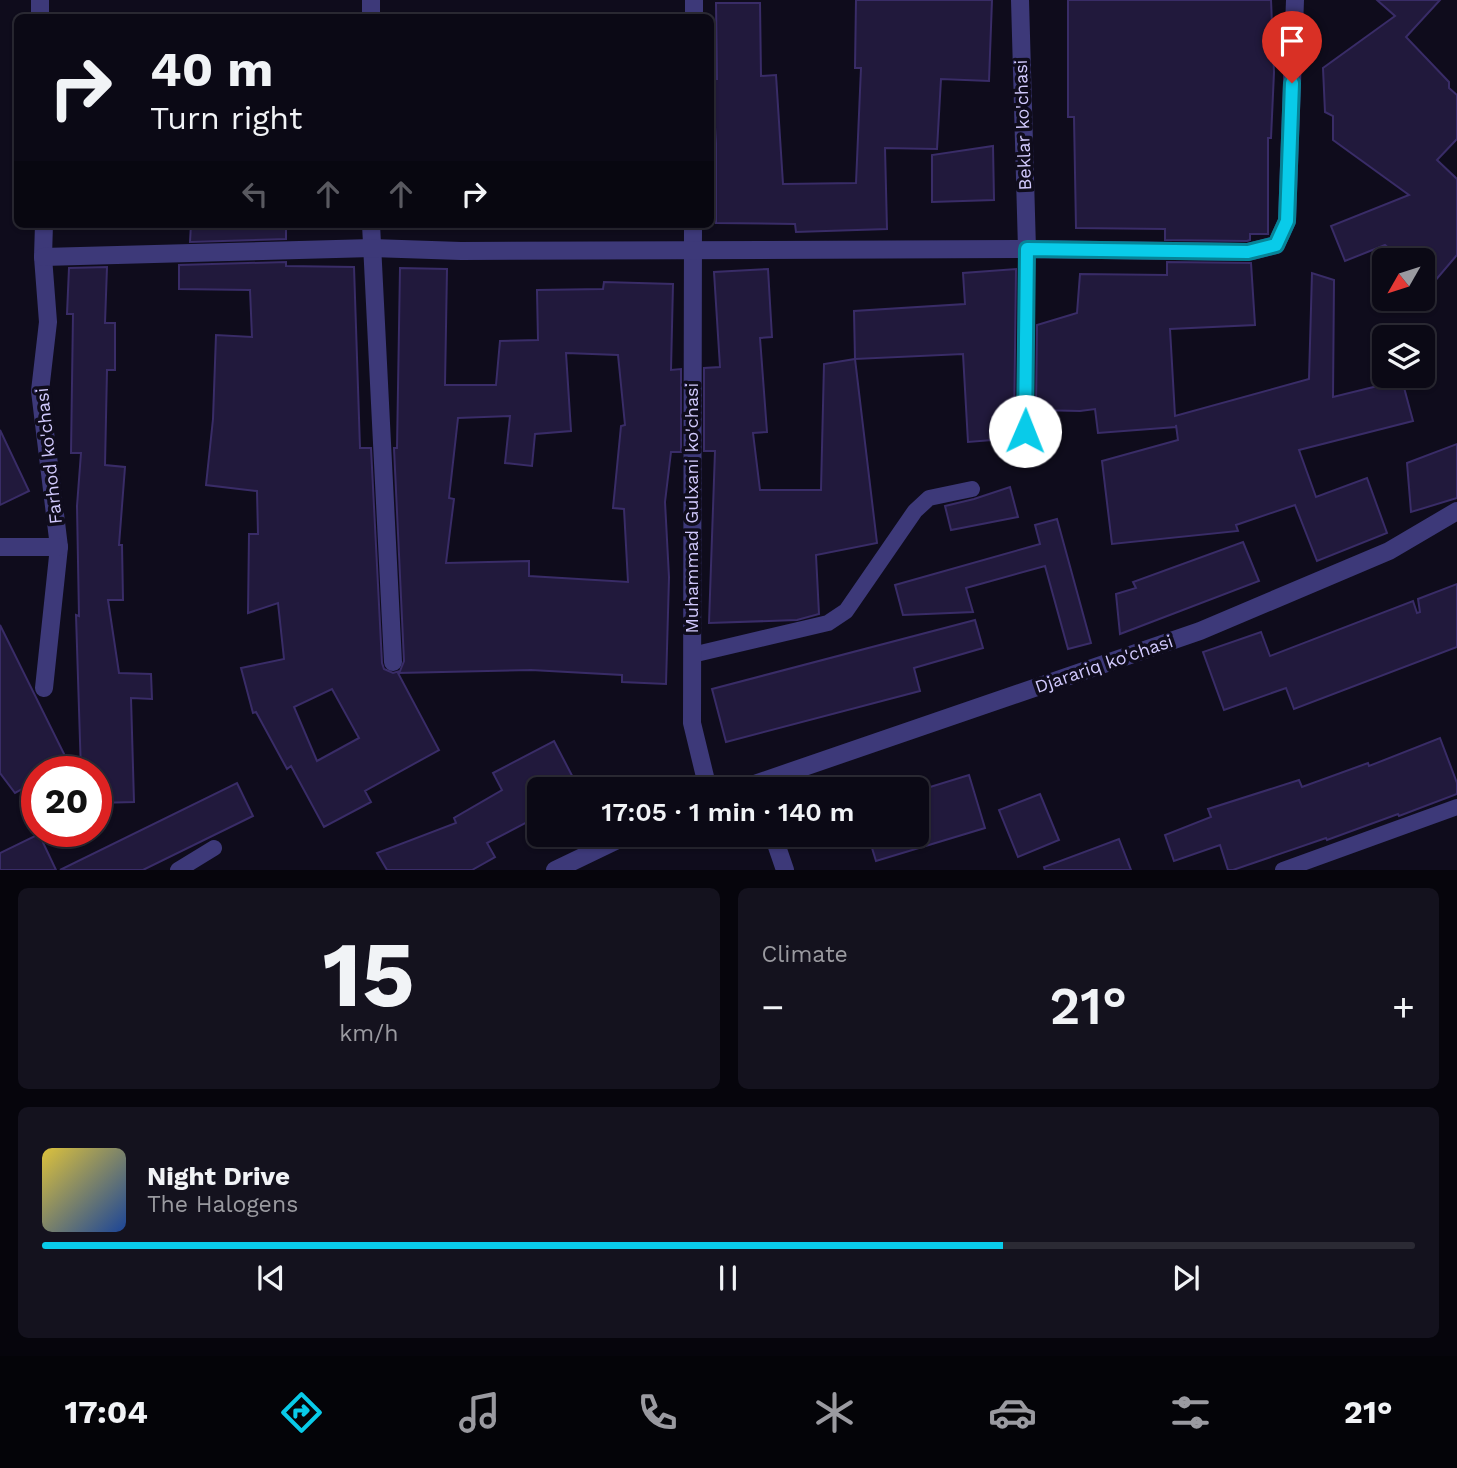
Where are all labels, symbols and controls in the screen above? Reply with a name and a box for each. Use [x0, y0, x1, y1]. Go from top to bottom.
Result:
pin [1262, 11, 1322, 83]
icon: arrive [1273, 22, 1311, 60]
text: 40 m [150, 40, 273, 98]
icon: right [35, 42, 126, 133]
street label: Beklar ko'chasi [1010, 59, 1035, 191]
text: Turn right [150, 99, 302, 137]
icon: left [236, 175, 274, 213]
icon: ahead [309, 175, 347, 213]
icon: ahead [382, 175, 420, 213]
icon: right [455, 175, 493, 213]
north arrow [1372, 248, 1435, 312]
map controls [1372, 248, 1435, 388]
button: layers [1372, 325, 1435, 388]
street label: Muhammad Gulxani ko'chasi [681, 383, 702, 633]
street label: Farhod ko'chasi [31, 387, 66, 525]
position arrow [988, 394, 1062, 468]
street label: Djarariq ko'chasi [1032, 630, 1176, 697]
speed limit sign: 20 [21, 756, 112, 847]
text: 17:05 · 1 min · 140 m [602, 797, 854, 827]
text: 15 [323, 921, 415, 1028]
text: Climate [762, 941, 848, 968]
text: 21° [1050, 976, 1127, 1037]
text: − [762, 985, 784, 1029]
text: + [1392, 985, 1415, 1029]
text: km/h [339, 1020, 398, 1047]
text: Night Drive [147, 1161, 290, 1191]
text: The Halogens [147, 1191, 298, 1218]
icon: previous [252, 1259, 290, 1297]
icon: pause [709, 1259, 747, 1297]
icon: next [1167, 1259, 1205, 1297]
icon: directions [277, 1388, 326, 1437]
icon: music [455, 1388, 504, 1437]
icon: phone [633, 1388, 682, 1437]
icon: climate [810, 1388, 859, 1437]
icon: car [988, 1388, 1037, 1437]
icon: filters [1166, 1388, 1215, 1437]
text: 17:04 [64, 1393, 148, 1431]
text: 21° [1344, 1393, 1393, 1431]

